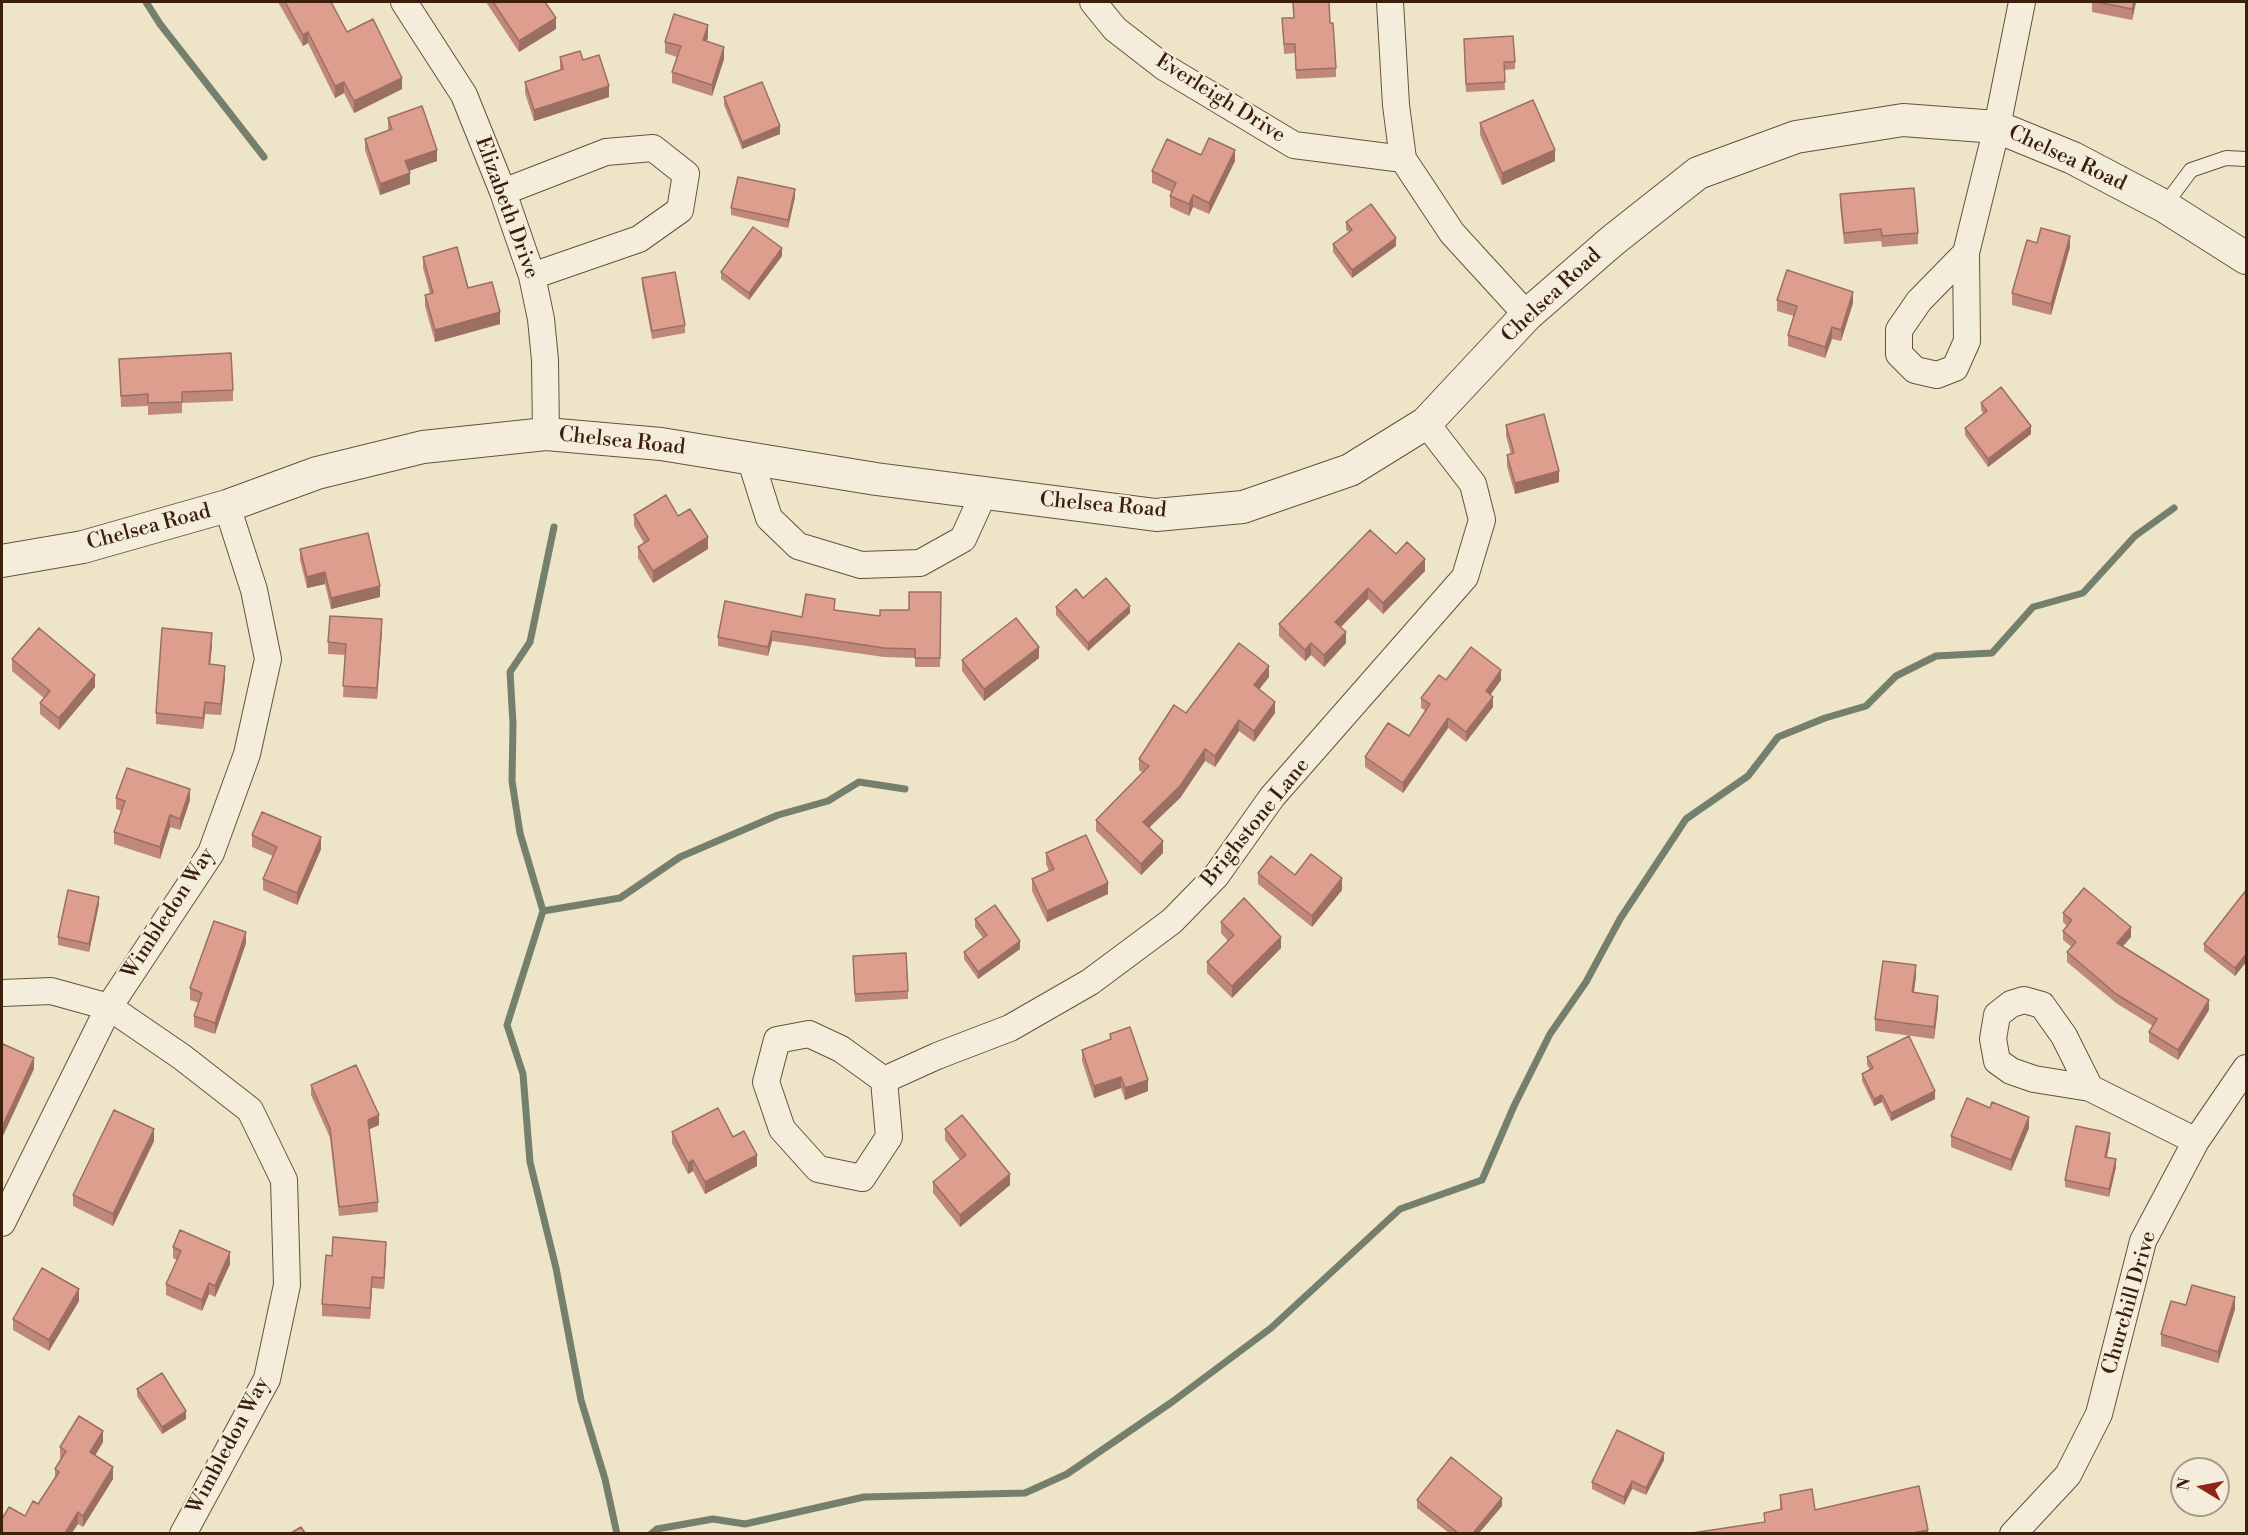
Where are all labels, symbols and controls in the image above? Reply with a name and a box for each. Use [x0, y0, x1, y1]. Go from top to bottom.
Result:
street label: Everleigh Drive [1150, 49, 1290, 149]
street label: Chelsea Road [2004, 121, 2130, 197]
street label: Elizabeth Drive [469, 134, 543, 282]
street label: Chelsea Road [1497, 243, 1607, 349]
street label: Chelsea Road [557, 423, 687, 461]
street label: Chelsea Road [1039, 488, 1167, 524]
street label: Chelsea Road [84, 499, 214, 557]
street label: Brighstone Lane [1196, 754, 1316, 892]
street label: Wimbledon Way [117, 844, 221, 984]
street label: Churchill Drive [2098, 1228, 2162, 1378]
street label: Wimbledon Way [182, 1373, 276, 1519]
north arrow [2170, 1457, 2230, 1517]
text: N [2173, 1476, 2195, 1492]

